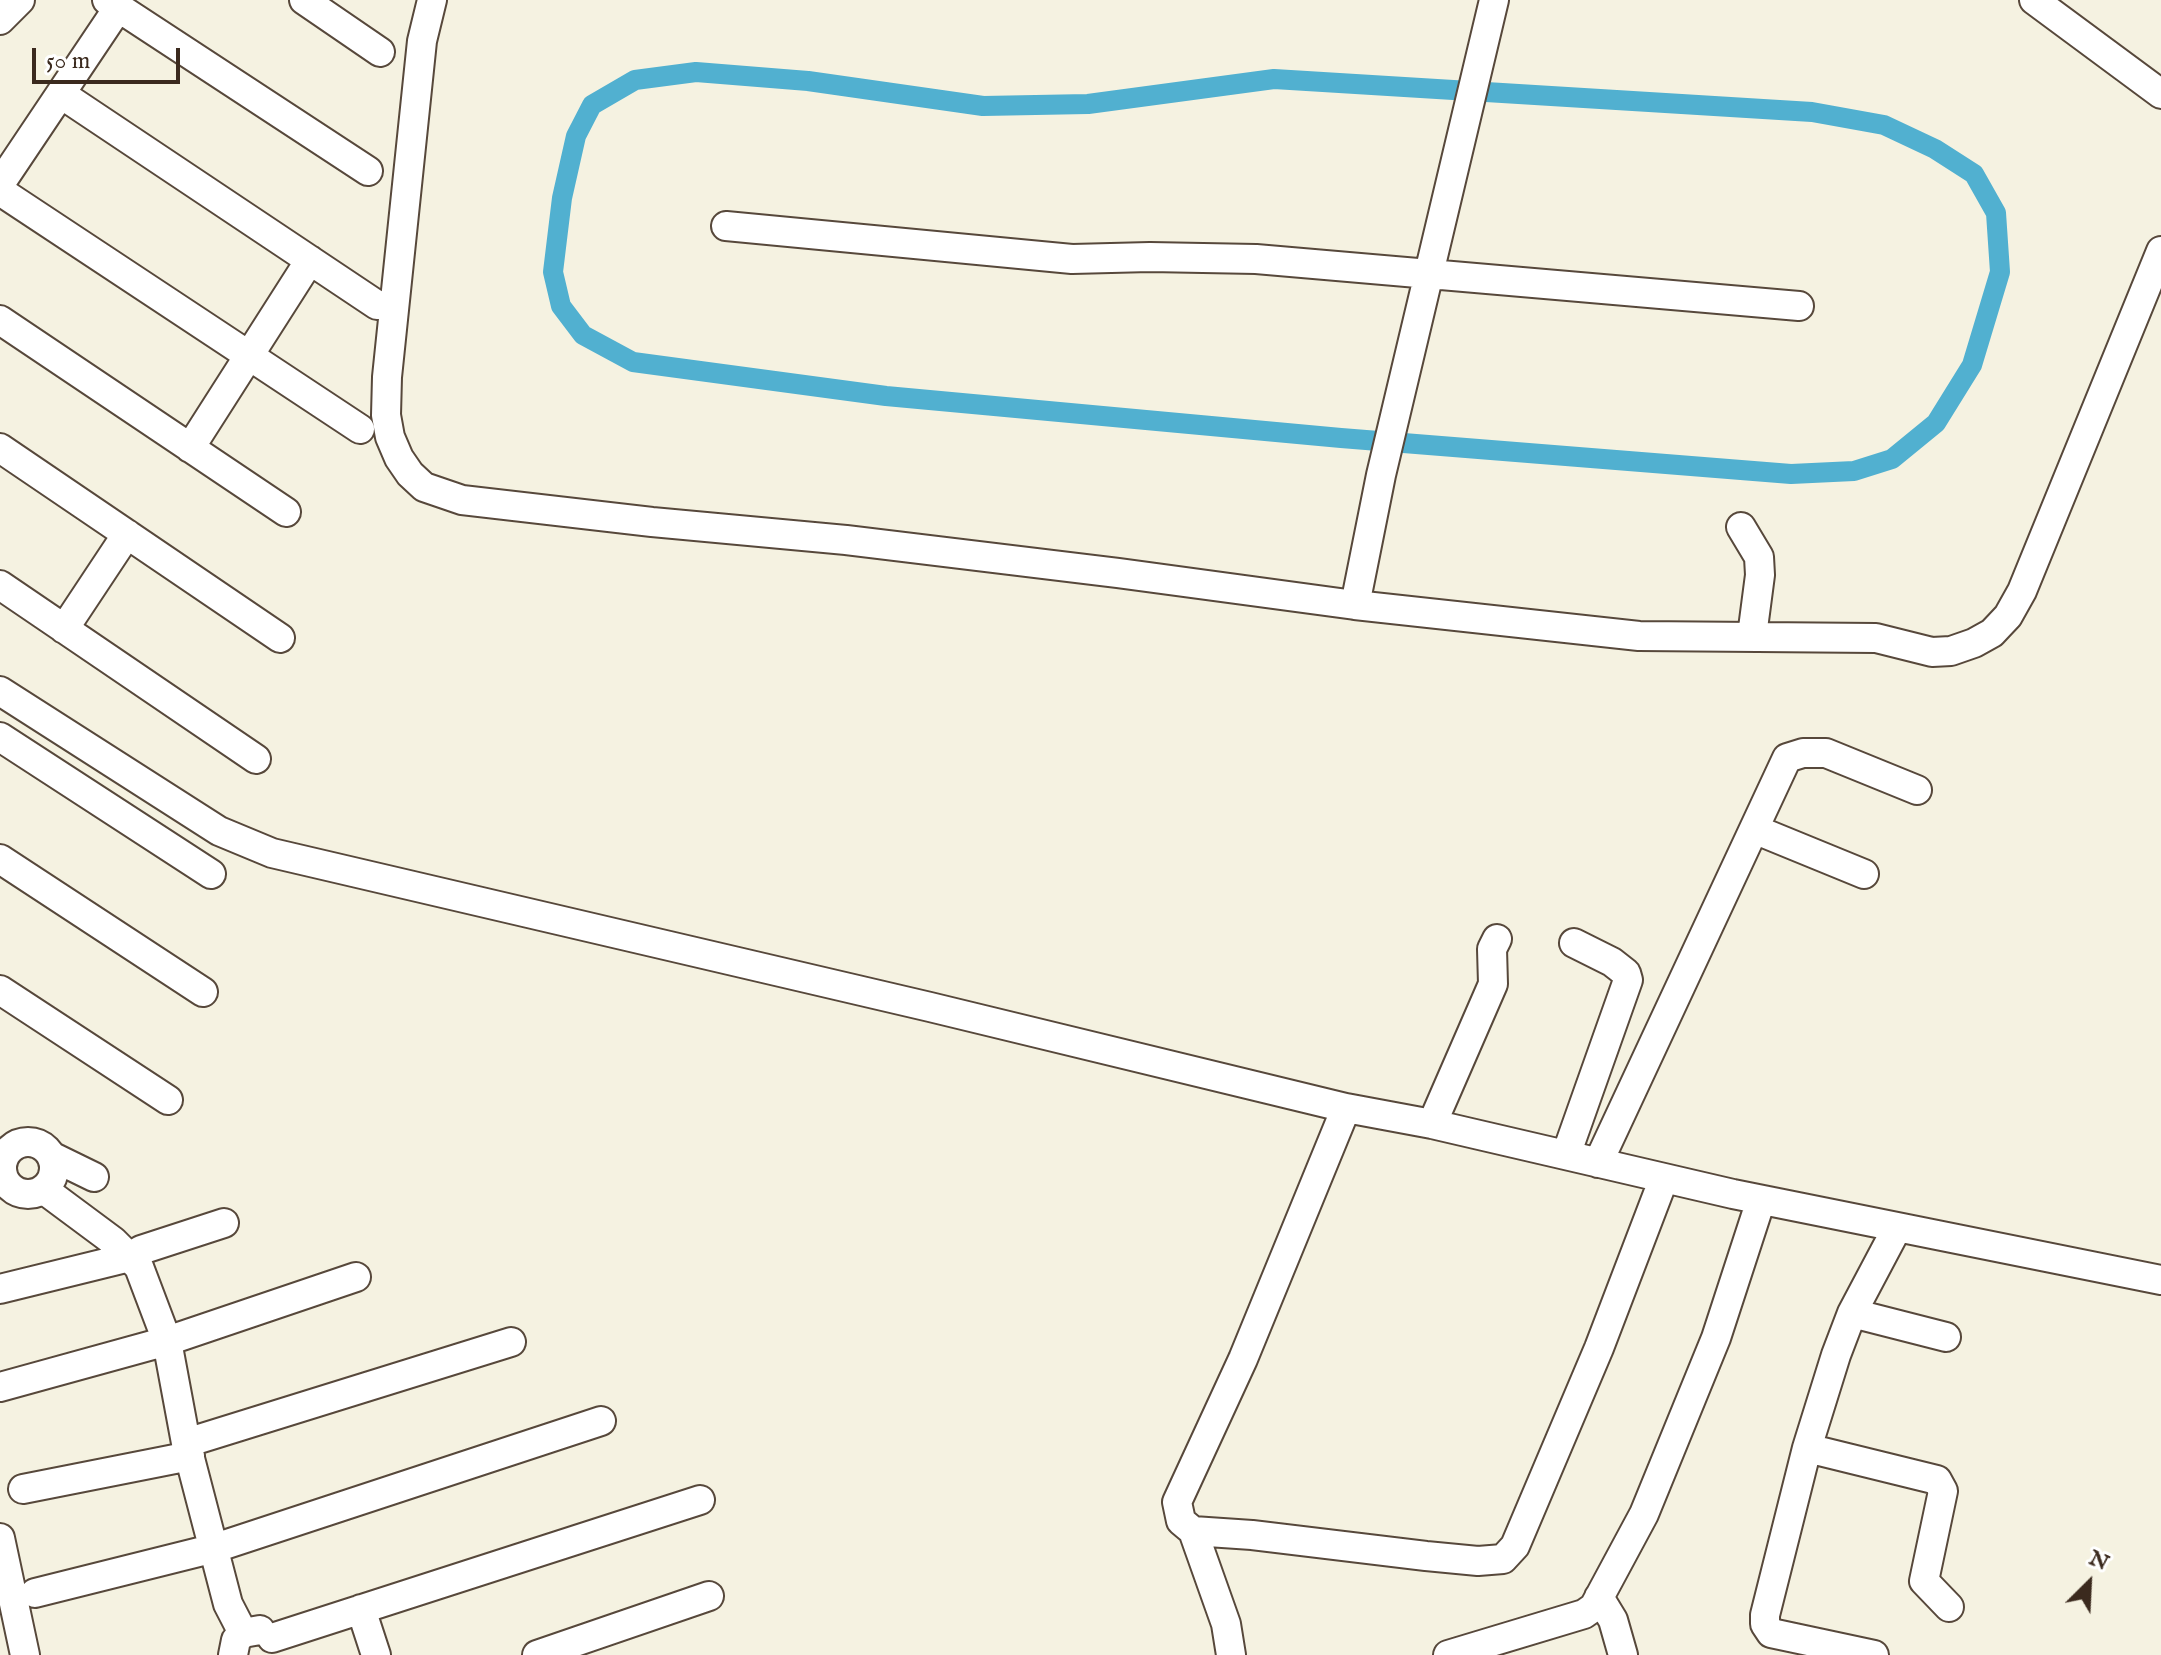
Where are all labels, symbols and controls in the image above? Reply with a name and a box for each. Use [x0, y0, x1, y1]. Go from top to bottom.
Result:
scale bar [36, 32, 184, 82]
text: 50 m [46, 46, 90, 77]
north arrow [2049, 1543, 2129, 1623]
text: N [2084, 1544, 2113, 1578]

